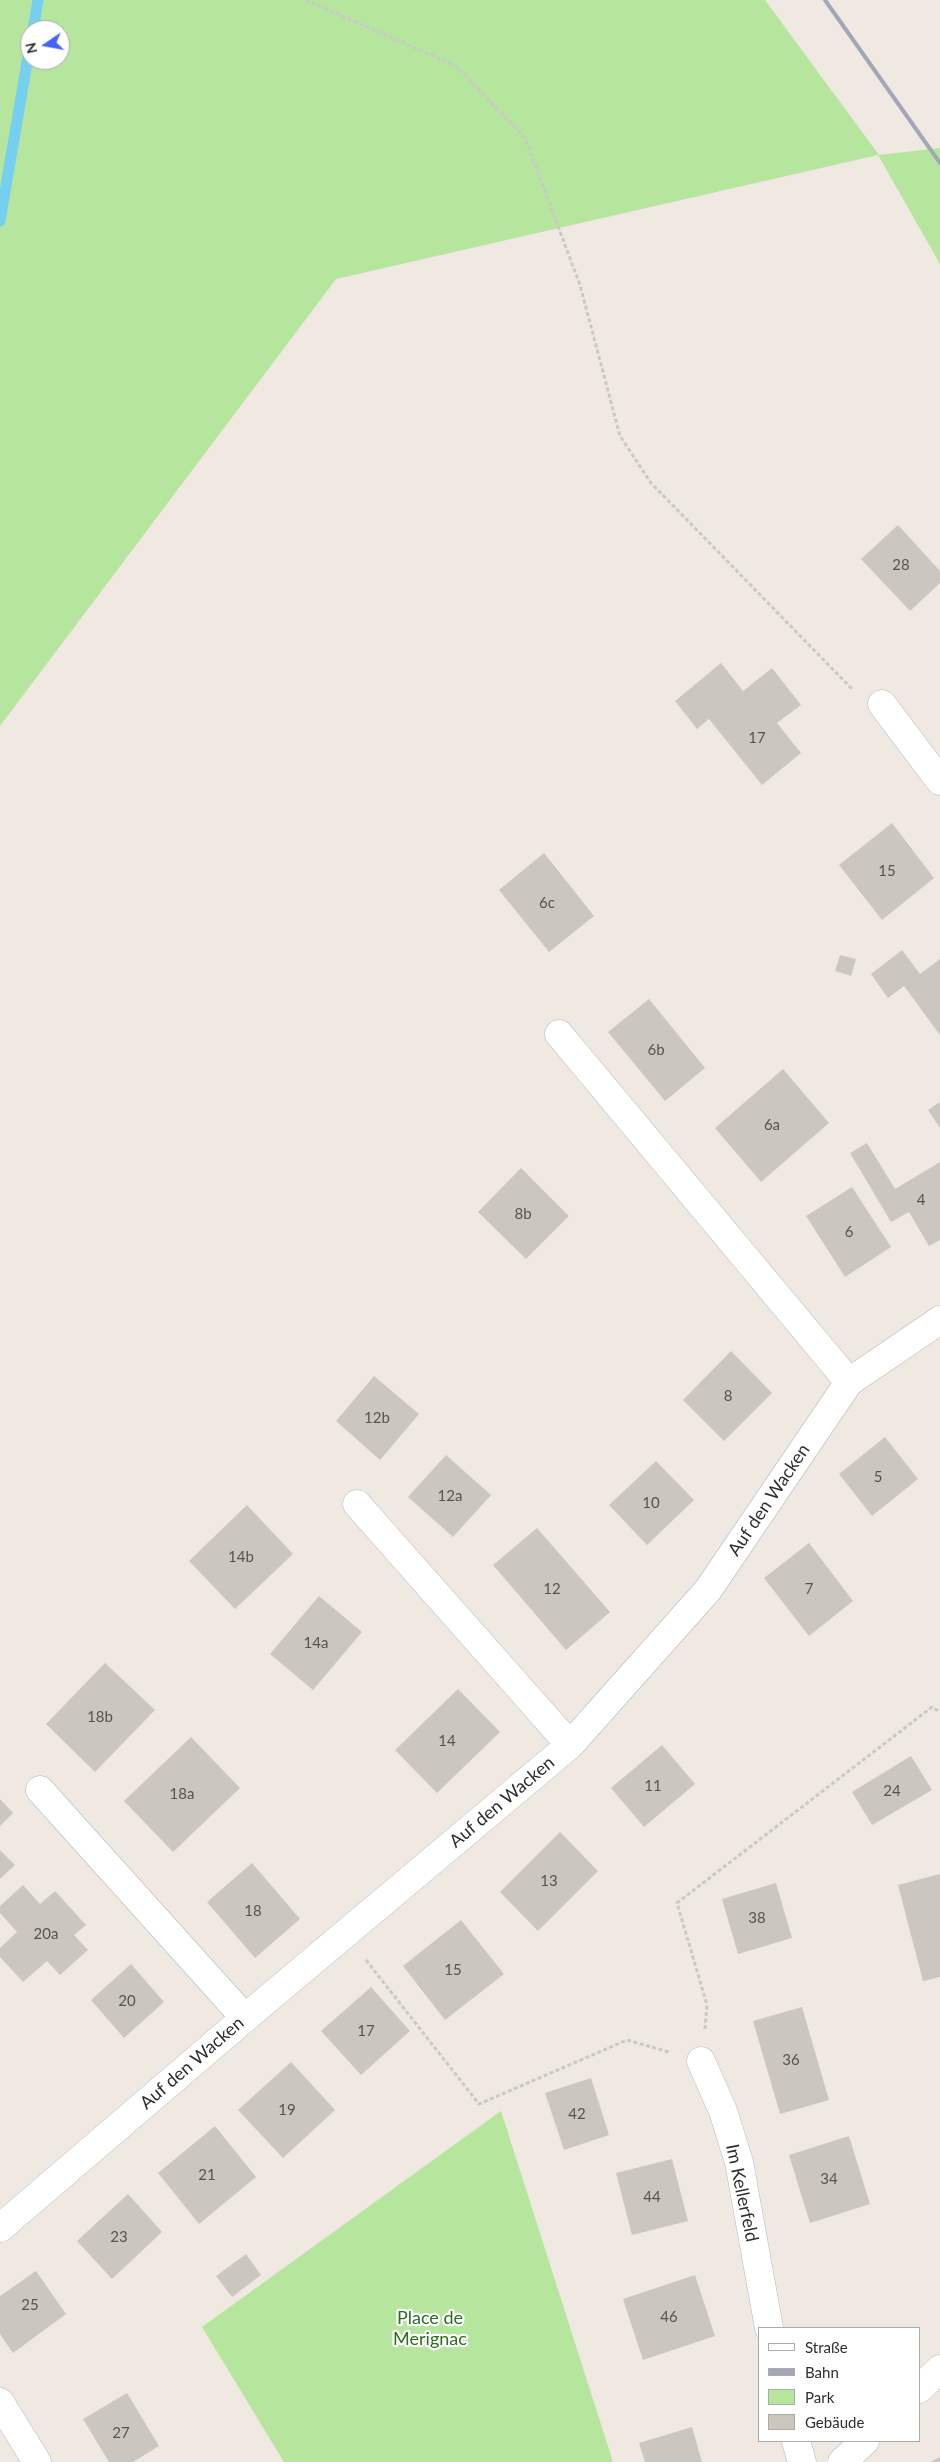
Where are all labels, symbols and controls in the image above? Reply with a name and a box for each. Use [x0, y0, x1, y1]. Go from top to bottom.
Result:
north arrow [20, 20, 70, 70]
text: N [21, 41, 40, 55]
house number: 28 [892, 556, 910, 574]
house number: 17 [748, 729, 766, 747]
house number: 15 [878, 862, 896, 880]
house number: 6c [539, 894, 555, 912]
house number: 6b [647, 1041, 665, 1059]
house number: 6a [764, 1116, 780, 1134]
house number: 4 [917, 1191, 925, 1209]
house number: 8b [514, 1205, 532, 1223]
house number: 6 [845, 1223, 853, 1241]
house number: 8 [724, 1387, 732, 1405]
house number: 12b [364, 1409, 390, 1427]
street label: Auf den Wacken [724, 1440, 814, 1560]
house number: 5 [874, 1468, 882, 1486]
house number: 12a [438, 1487, 462, 1505]
house number: 10 [642, 1494, 660, 1512]
house number: 14b [228, 1548, 254, 1566]
house number: 12 [543, 1580, 561, 1598]
house number: 7 [805, 1580, 813, 1598]
house number: 14a [304, 1634, 328, 1652]
house number: 18b [87, 1708, 113, 1726]
house number: 14 [438, 1732, 456, 1750]
street label: Auf den Wacken [445, 1752, 559, 1852]
house number: 11 [644, 1777, 662, 1795]
house number: 24 [883, 1782, 901, 1800]
house number: 18a [170, 1785, 194, 1803]
house number: 13 [540, 1872, 558, 1890]
house number: 18 [244, 1902, 262, 1920]
house number: 38 [748, 1909, 766, 1927]
house number: 20a [34, 1925, 58, 1943]
house number: 15 [444, 1961, 462, 1979]
house number: 20 [118, 1992, 136, 2010]
street label: Auf den Wacken [136, 2012, 248, 2114]
house number: 17 [357, 2022, 375, 2040]
house number: 36 [782, 2051, 800, 2069]
house number: 19 [278, 2101, 296, 2119]
house number: 42 [568, 2105, 586, 2123]
street label: Im Kellerfeld [721, 2142, 763, 2244]
house number: 21 [198, 2166, 216, 2184]
house number: 34 [820, 2170, 838, 2188]
house number: 44 [643, 2188, 661, 2206]
house number: 23 [110, 2228, 128, 2246]
house number: 25 [21, 2296, 39, 2314]
park label: Place de Merignac [393, 2307, 467, 2350]
house number: 46 [660, 2308, 678, 2326]
legend [758, 2327, 920, 2442]
text: Straße [805, 2338, 848, 2356]
text: Bahn [805, 2363, 839, 2381]
text: Park [805, 2388, 834, 2406]
text: Gebäude [805, 2413, 864, 2431]
house number: 27 [112, 2424, 130, 2442]

